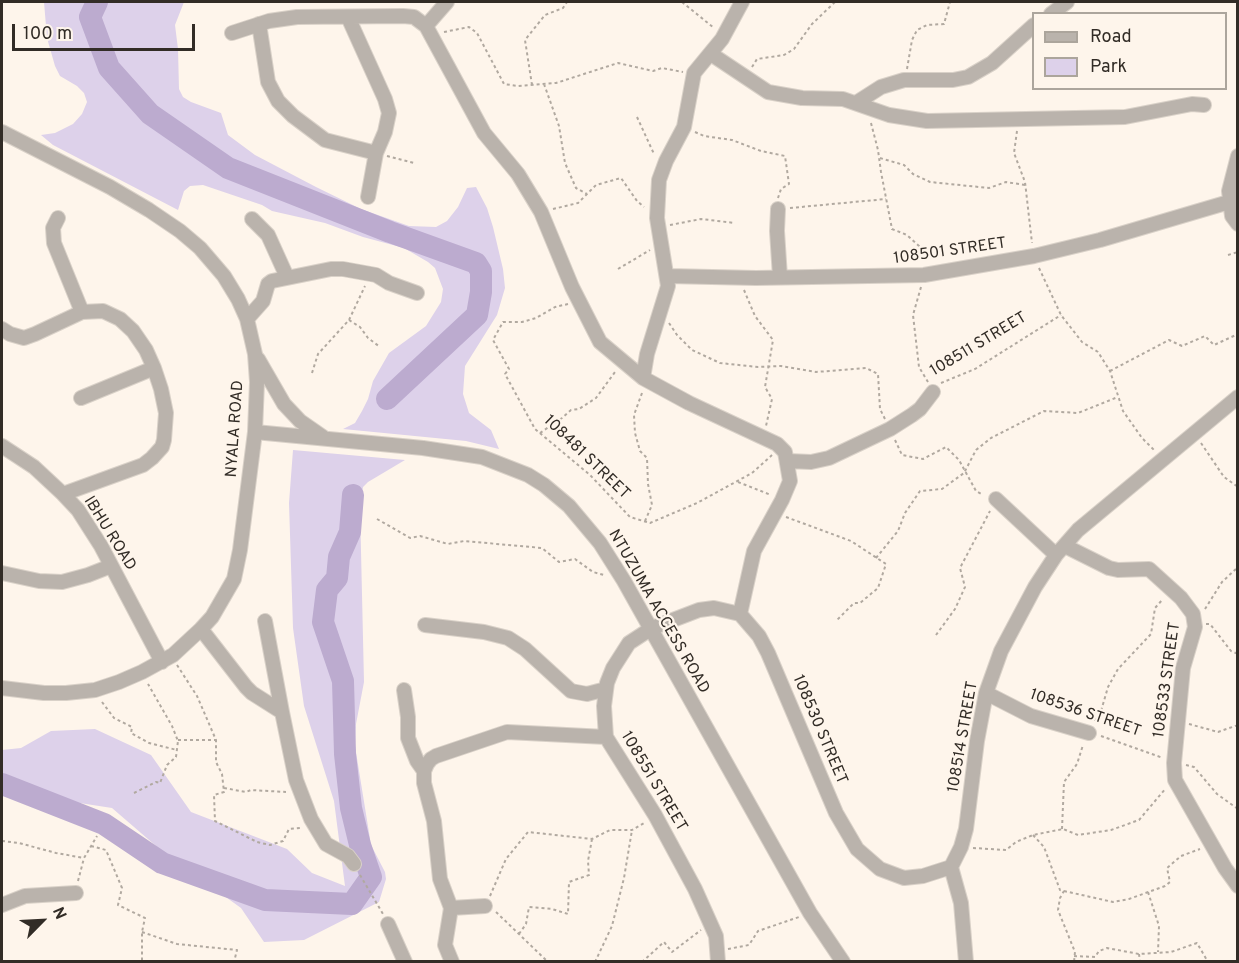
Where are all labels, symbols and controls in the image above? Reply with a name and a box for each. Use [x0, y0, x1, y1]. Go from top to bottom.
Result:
scale bar [15, 12, 198, 50]
legend [1032, 12, 1227, 90]
text: 100 m [23, 23, 72, 46]
text: Road [1090, 26, 1132, 49]
text: Park [1090, 56, 1127, 79]
street label: 108501 STREET [892, 235, 1008, 269]
street label: 108511 STREET [927, 309, 1031, 381]
street label: NYALA ROAD [223, 380, 249, 478]
street label: 108481 STREET [539, 412, 633, 504]
street label: IBHU ROAD [79, 493, 139, 575]
street label: NTUZUMA ACCESS ROAD [603, 527, 713, 697]
street label: 108533 STREET [1150, 621, 1186, 739]
street label: 108530 STREET [787, 672, 851, 788]
street label: 108514 STREET [945, 680, 983, 794]
street label: 108536 STREET [1027, 686, 1143, 742]
street label: 108551 STREET [616, 729, 690, 835]
north arrow [12, 891, 72, 951]
text: N [47, 904, 70, 923]

